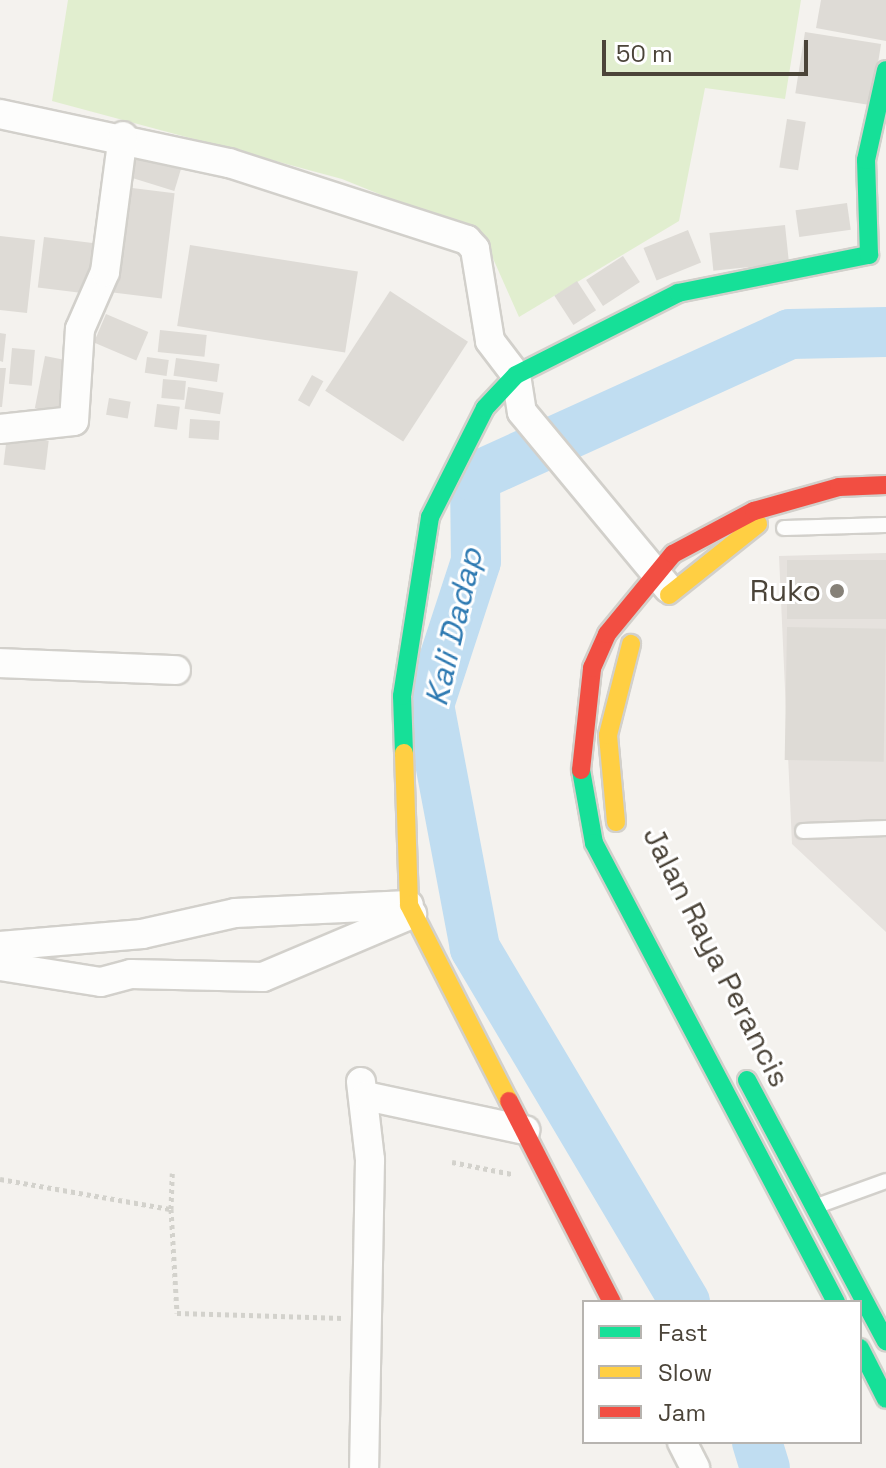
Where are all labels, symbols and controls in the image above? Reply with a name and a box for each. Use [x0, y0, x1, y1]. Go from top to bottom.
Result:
scale bar [606, 24, 812, 74]
text: 50 m [616, 38, 673, 69]
water label: Kali Dadap [417, 544, 491, 710]
place label: Ruko [750, 573, 821, 609]
marker: Ruko [828, 582, 846, 600]
street label: Jalan Raya Perancis [635, 821, 797, 1093]
legend [582, 1300, 862, 1444]
text: Fast [658, 1317, 708, 1348]
text: Slow [658, 1357, 712, 1388]
text: Jam [658, 1397, 706, 1428]

